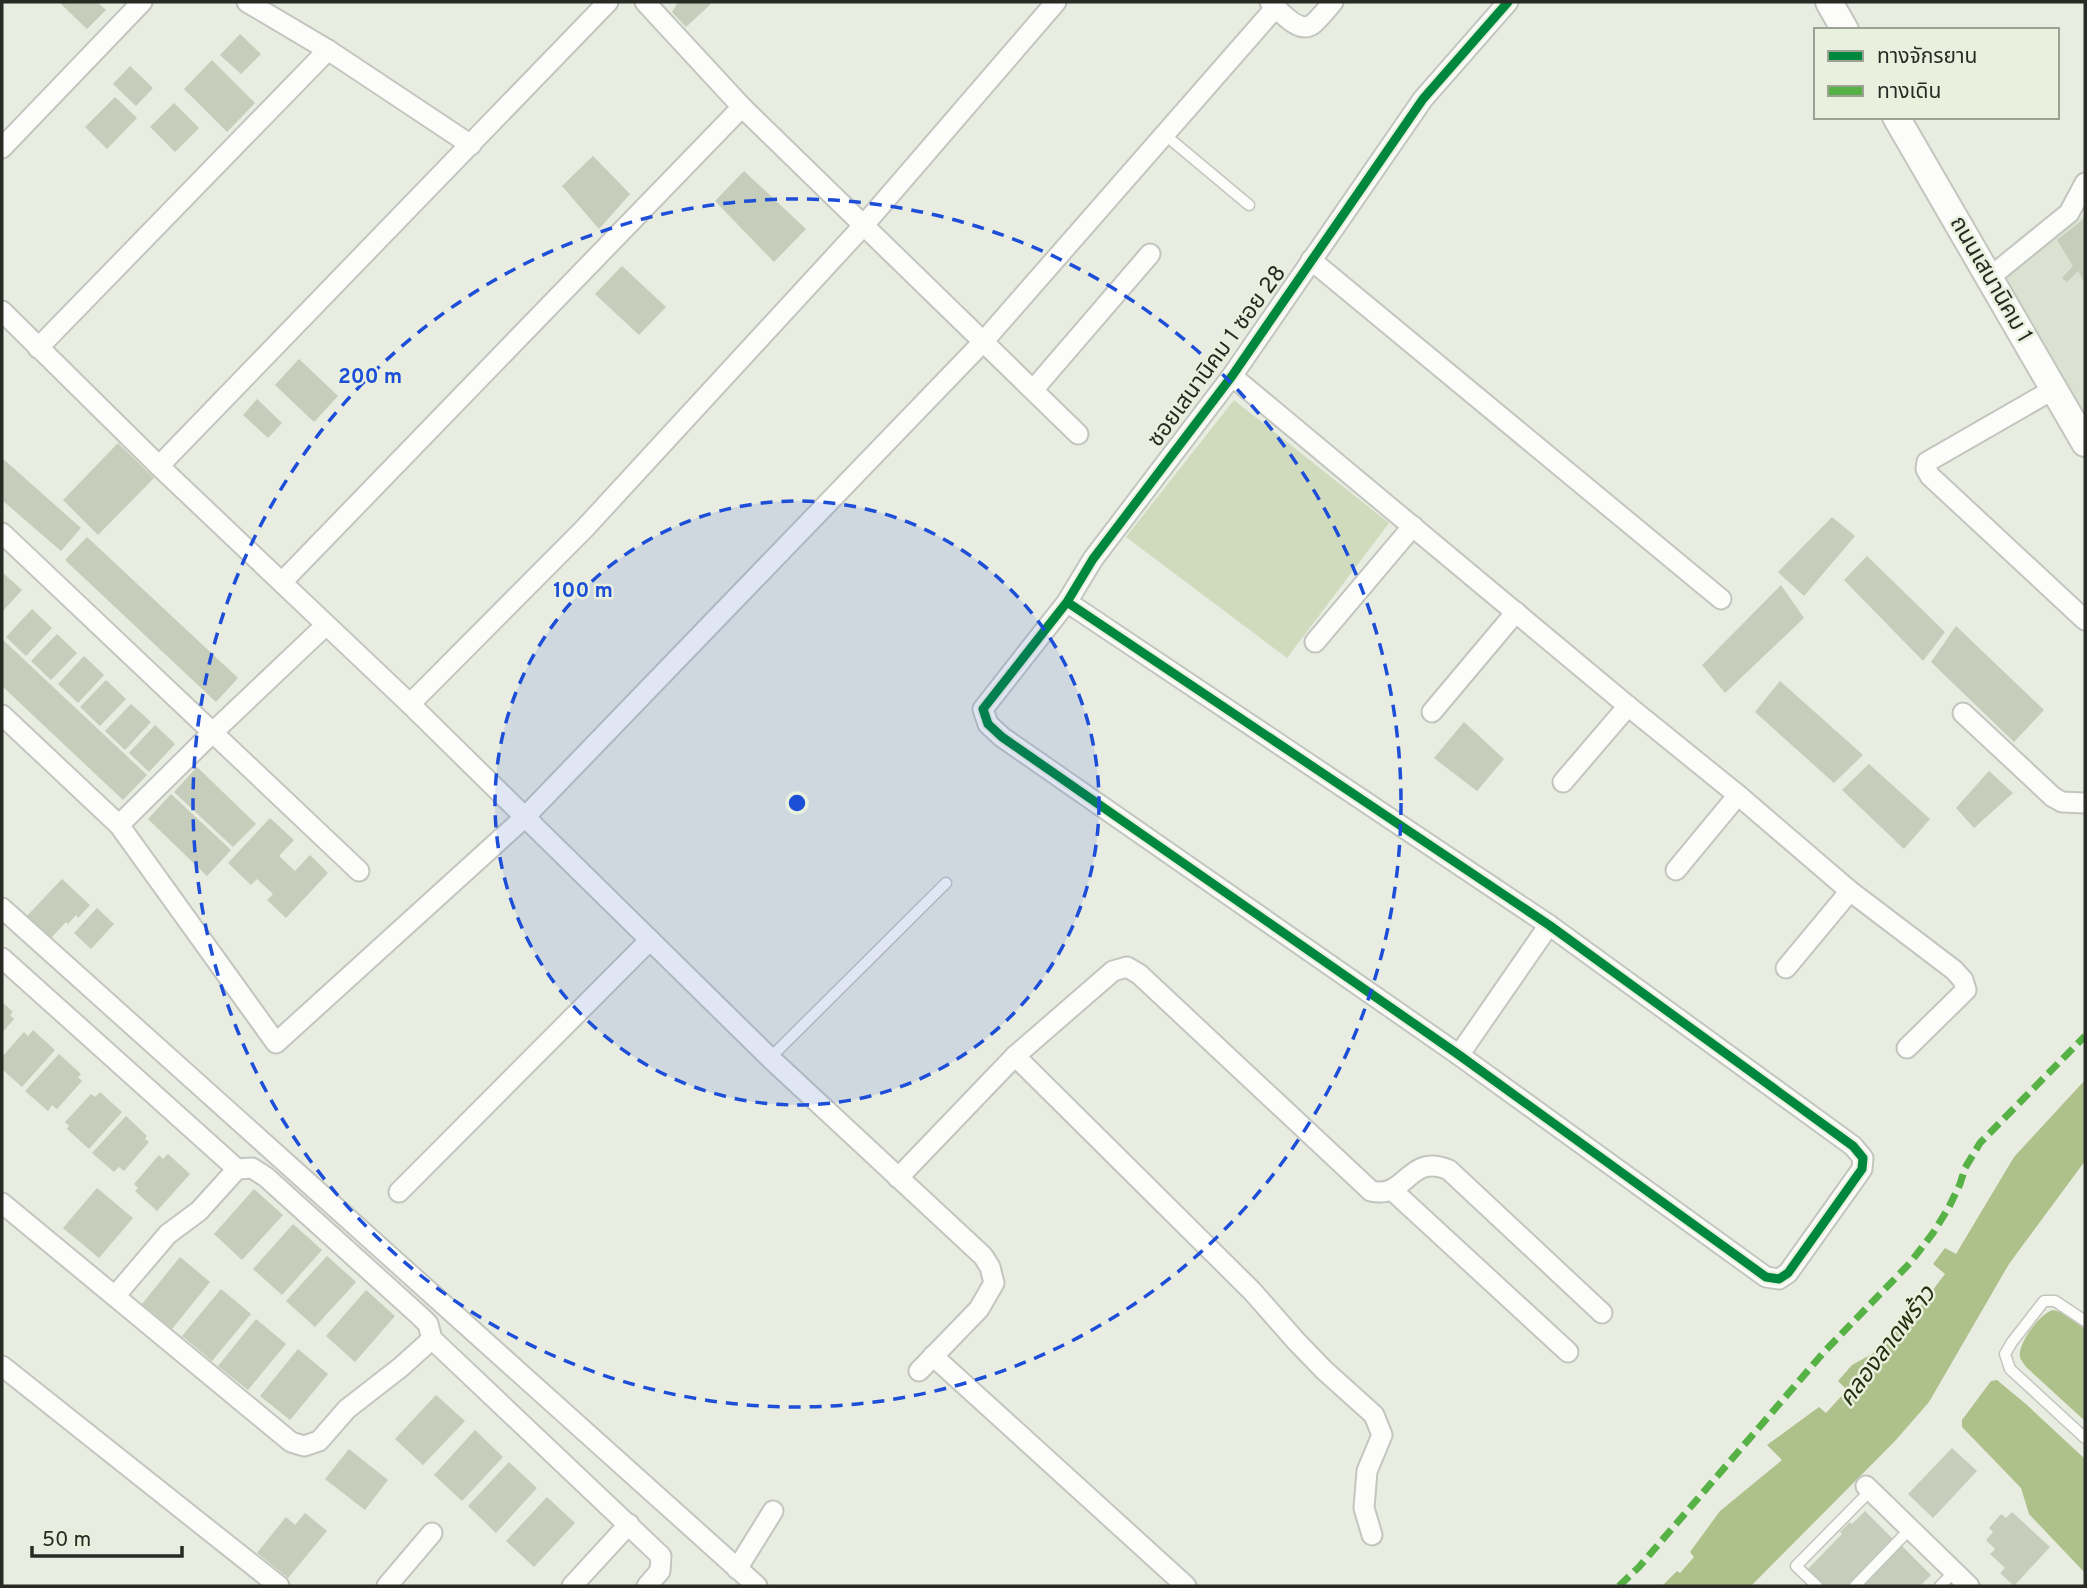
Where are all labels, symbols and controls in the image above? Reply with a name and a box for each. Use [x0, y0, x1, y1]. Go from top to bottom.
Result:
legend [1814, 28, 2059, 119]
text: ทางจักรยาน [1877, 44, 1978, 71]
text: ทางเดิน [1877, 79, 1941, 106]
street label: ถนนเสนานิคม 1 [1942, 211, 2038, 349]
street label: ซอยเสนานิคม 1 ซอย 28 [1142, 260, 1294, 454]
text: 200 m [338, 364, 402, 391]
text: 100 m [553, 578, 613, 605]
centre of rings [785, 791, 809, 815]
water label: คลองลาดพร้าว [1833, 1280, 1944, 1413]
scale bar [32, 1514, 182, 1558]
text: 50 m [42, 1527, 91, 1554]

